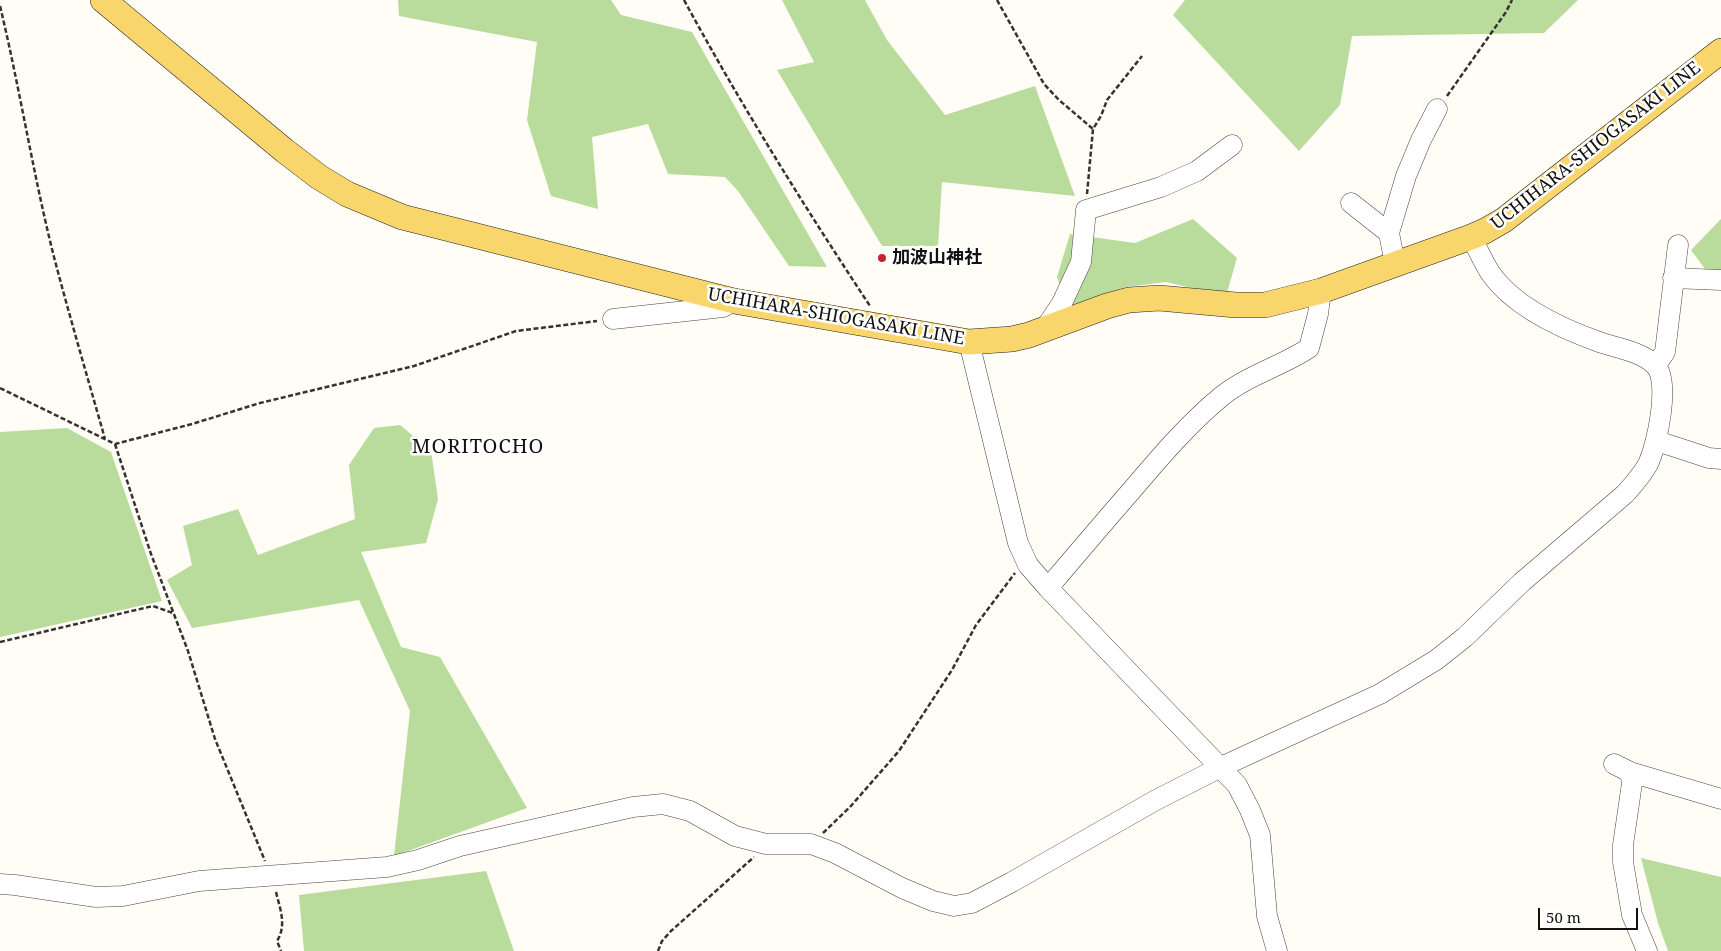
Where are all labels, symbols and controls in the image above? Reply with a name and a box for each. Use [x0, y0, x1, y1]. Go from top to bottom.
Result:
street label: UCHIHARA-SHIOGASAKI LINE [1487, 57, 1705, 235]
place label: 加波山神社 [892, 247, 982, 269]
marker: 加波山神社 [876, 252, 888, 264]
street label: UCHIHARA-SHIOGASAKI LINE [706, 284, 966, 350]
district label: MORITOCHO [411, 435, 545, 459]
scale bar [1541, 898, 1641, 930]
text: 50 m [1546, 907, 1581, 927]

